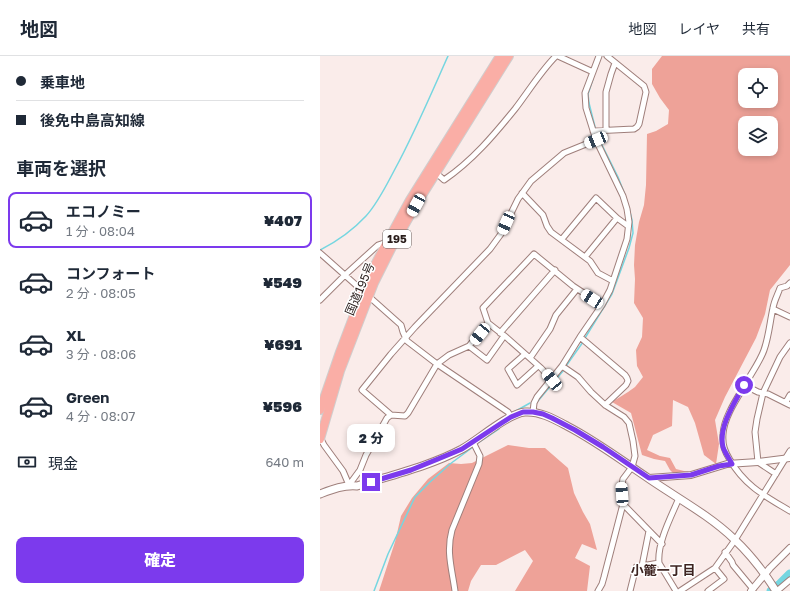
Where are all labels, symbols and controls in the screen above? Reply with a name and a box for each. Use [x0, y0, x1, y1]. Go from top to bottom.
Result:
text: 地図 [20, 17, 58, 40]
text: 地図 [628, 20, 656, 37]
text: レイヤ [678, 20, 720, 37]
text: 共有 [742, 20, 770, 37]
map controls [738, 68, 778, 156]
button: locate [738, 68, 778, 108]
text: 乗車地 [40, 73, 85, 91]
text: 後免中島高知線 [40, 111, 145, 129]
button: layers [738, 116, 778, 156]
car [583, 130, 609, 150]
text: 車両を選択 [16, 157, 106, 179]
car [405, 192, 427, 218]
icon: car [18, 202, 54, 238]
text: エコノミー [66, 202, 141, 220]
car [496, 210, 516, 236]
text: ¥407 [264, 211, 302, 229]
text: 1 分 · 08:04 [66, 223, 135, 239]
road number: 195 [383, 230, 411, 248]
street label: 国道195号 [342, 260, 377, 318]
icon: car [18, 264, 54, 300]
text: コンフォート [66, 264, 156, 282]
text: ¥549 [263, 273, 302, 291]
text: 2 分 · 08:05 [66, 285, 136, 301]
car [579, 287, 605, 311]
car [468, 321, 492, 347]
icon: car [18, 326, 54, 362]
text: XL [66, 326, 85, 344]
text: ¥691 [264, 335, 302, 353]
text: 3 分 · 08:06 [66, 346, 136, 362]
car [540, 367, 564, 393]
route start [735, 376, 753, 394]
icon: car [18, 388, 54, 424]
text: Green [66, 388, 109, 406]
text: ¥596 [262, 397, 302, 415]
text: 4 分 · 08:07 [66, 408, 135, 424]
callout: 2 分 [347, 424, 395, 452]
text: 2 分 [359, 430, 383, 446]
icon: cash [16, 451, 38, 473]
text: 現金 [48, 454, 78, 472]
text: 640 m [265, 454, 304, 470]
route end [362, 473, 380, 491]
car [615, 482, 629, 506]
button: 確定 [16, 537, 304, 583]
district label: 小籠一丁目 [630, 562, 696, 578]

